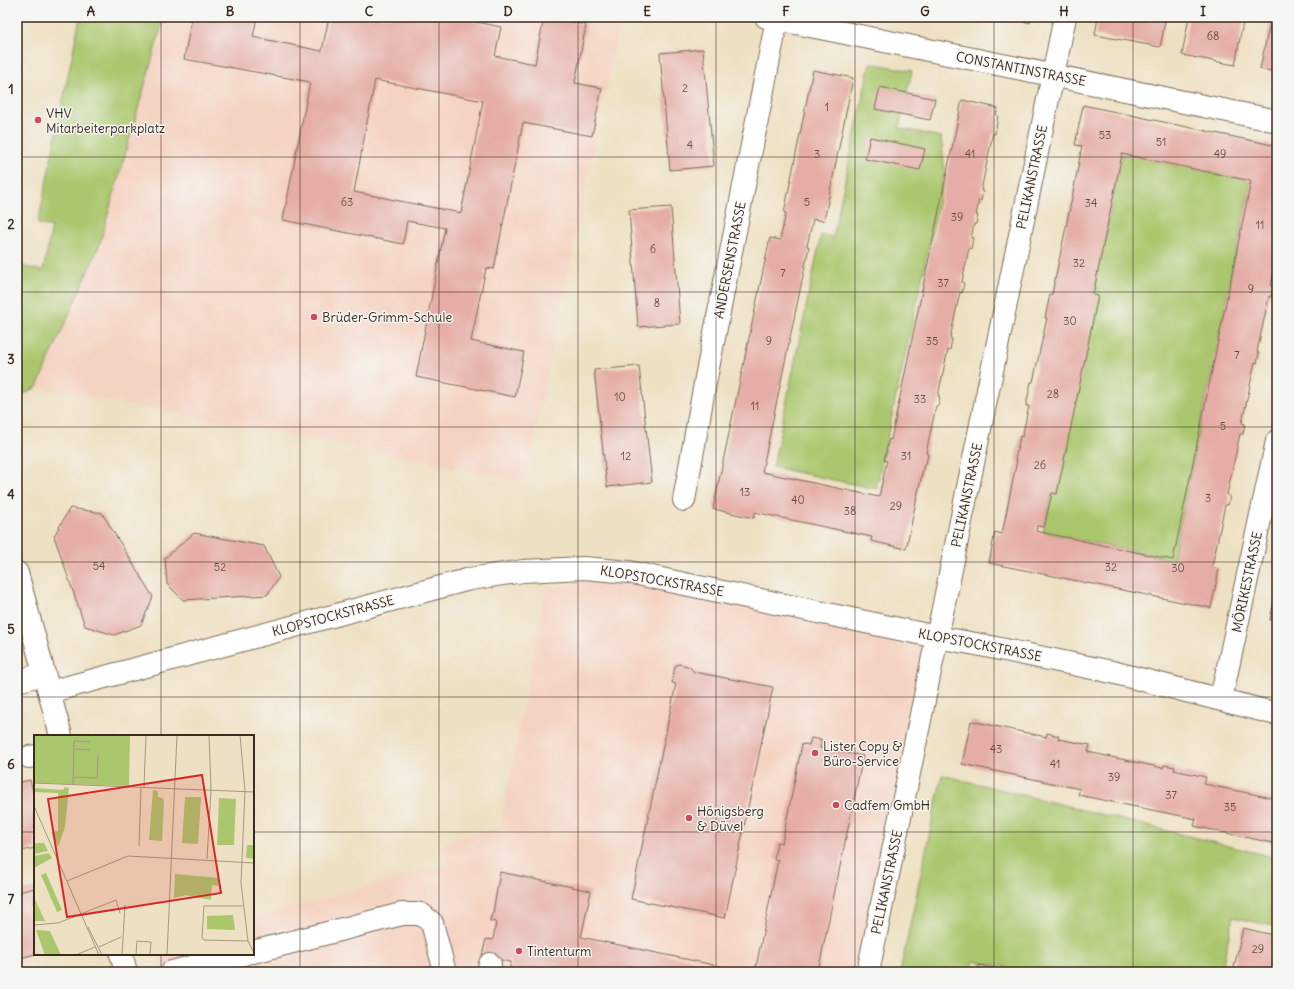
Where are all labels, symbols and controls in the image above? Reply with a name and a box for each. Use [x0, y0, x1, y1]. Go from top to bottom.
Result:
text: A [87, 3, 96, 20]
text: B [226, 3, 235, 20]
text: C [365, 3, 374, 20]
text: D [503, 3, 513, 20]
text: E [643, 3, 651, 20]
text: F [782, 3, 790, 20]
text: G [920, 3, 930, 20]
text: H [1059, 3, 1069, 20]
text: I [1200, 3, 1206, 20]
house number: 68 [1207, 29, 1219, 43]
street label: CONSTANTINSTRASSE [954, 48, 1088, 90]
text: 1 [8, 81, 14, 98]
house number: 2 [682, 81, 688, 95]
house number: 1 [825, 100, 829, 114]
place label: VHV Mitarbeiterparkplatz [46, 105, 165, 137]
marker: VHV Mitarbeiterparkplatz [33, 115, 43, 125]
street label: PELIKANSTRASSE [1013, 123, 1051, 231]
house number: 53 [1099, 128, 1111, 142]
house number: 51 [1156, 135, 1166, 149]
house number: 4 [687, 138, 693, 152]
house number: 3 [814, 147, 820, 161]
house number: 41 [965, 147, 975, 161]
house number: 49 [1214, 147, 1226, 161]
house number: 63 [341, 195, 353, 209]
house number: 5 [804, 195, 810, 209]
house number: 34 [1085, 196, 1097, 210]
street label: ANDERSENSTRASSE [710, 200, 750, 320]
house number: 39 [951, 210, 963, 224]
text: 2 [7, 216, 15, 233]
house number: 11 [1256, 218, 1264, 232]
house number: 6 [650, 242, 656, 256]
house number: 32 [1073, 256, 1085, 270]
house number: 7 [780, 266, 786, 280]
house number: 37 [937, 276, 949, 290]
house number: 9 [1248, 282, 1254, 296]
house number: 8 [654, 296, 660, 310]
place label: Brüder-Grimm-Schule [322, 309, 452, 326]
marker: Brüder-Grimm-Schule [309, 312, 319, 322]
house number: 30 [1063, 314, 1077, 328]
house number: 9 [766, 334, 772, 348]
house number: 35 [926, 334, 938, 348]
house number: 7 [1234, 348, 1240, 362]
text: 3 [7, 351, 15, 368]
house number: 28 [1047, 387, 1059, 401]
house number: 10 [614, 390, 626, 404]
house number: 33 [914, 392, 926, 406]
house number: 11 [751, 399, 759, 413]
house number: 5 [1220, 419, 1226, 433]
street label: PELIKANSTRASSE [948, 441, 986, 549]
house number: 12 [621, 449, 631, 463]
house number: 31 [901, 449, 911, 463]
house number: 26 [1034, 458, 1046, 472]
house number: 13 [740, 485, 750, 499]
text: 4 [7, 486, 15, 503]
house number: 3 [1205, 491, 1211, 505]
house number: 40 [791, 493, 805, 507]
house number: 29 [890, 499, 902, 513]
house number: 38 [844, 504, 856, 518]
street label: MÖRIKESTRASSE [1227, 529, 1266, 634]
house number: 54 [93, 559, 105, 573]
house number: 52 [214, 560, 226, 574]
house number: 32 [1105, 560, 1117, 574]
house number: 30 [1171, 561, 1185, 575]
street label: KLOPSTOCKSTRASSE [599, 562, 726, 600]
street label: KLOPSTOCKSTRASSE [270, 591, 396, 640]
text: 5 [7, 621, 15, 638]
street label: KLOPSTOCKSTRASSE [917, 625, 1044, 665]
inset map [34, 735, 254, 955]
place label: Lister Copy & Büro-Service [823, 738, 902, 770]
house number: 43 [990, 742, 1002, 756]
marker: Lister Copy & Büro-Service [810, 748, 820, 758]
text: 6 [7, 756, 15, 773]
house number: 41 [1050, 757, 1060, 771]
house number: 39 [1108, 770, 1120, 784]
house number: 37 [1165, 788, 1177, 802]
place label: Cadfem GmbH [844, 797, 930, 814]
marker: Cadfem GmbH [831, 800, 841, 810]
house number: 35 [1224, 800, 1236, 814]
place label: Hönigsberg & Düvel [697, 803, 764, 835]
marker: Hönigsberg & Düvel [684, 813, 694, 823]
street label: PELIKANSTRASSE [868, 828, 906, 936]
text: 7 [8, 891, 15, 908]
house number: 29 [1252, 942, 1264, 956]
place label: Tintenturm [527, 943, 591, 960]
marker: Tintenturm [514, 946, 524, 956]

